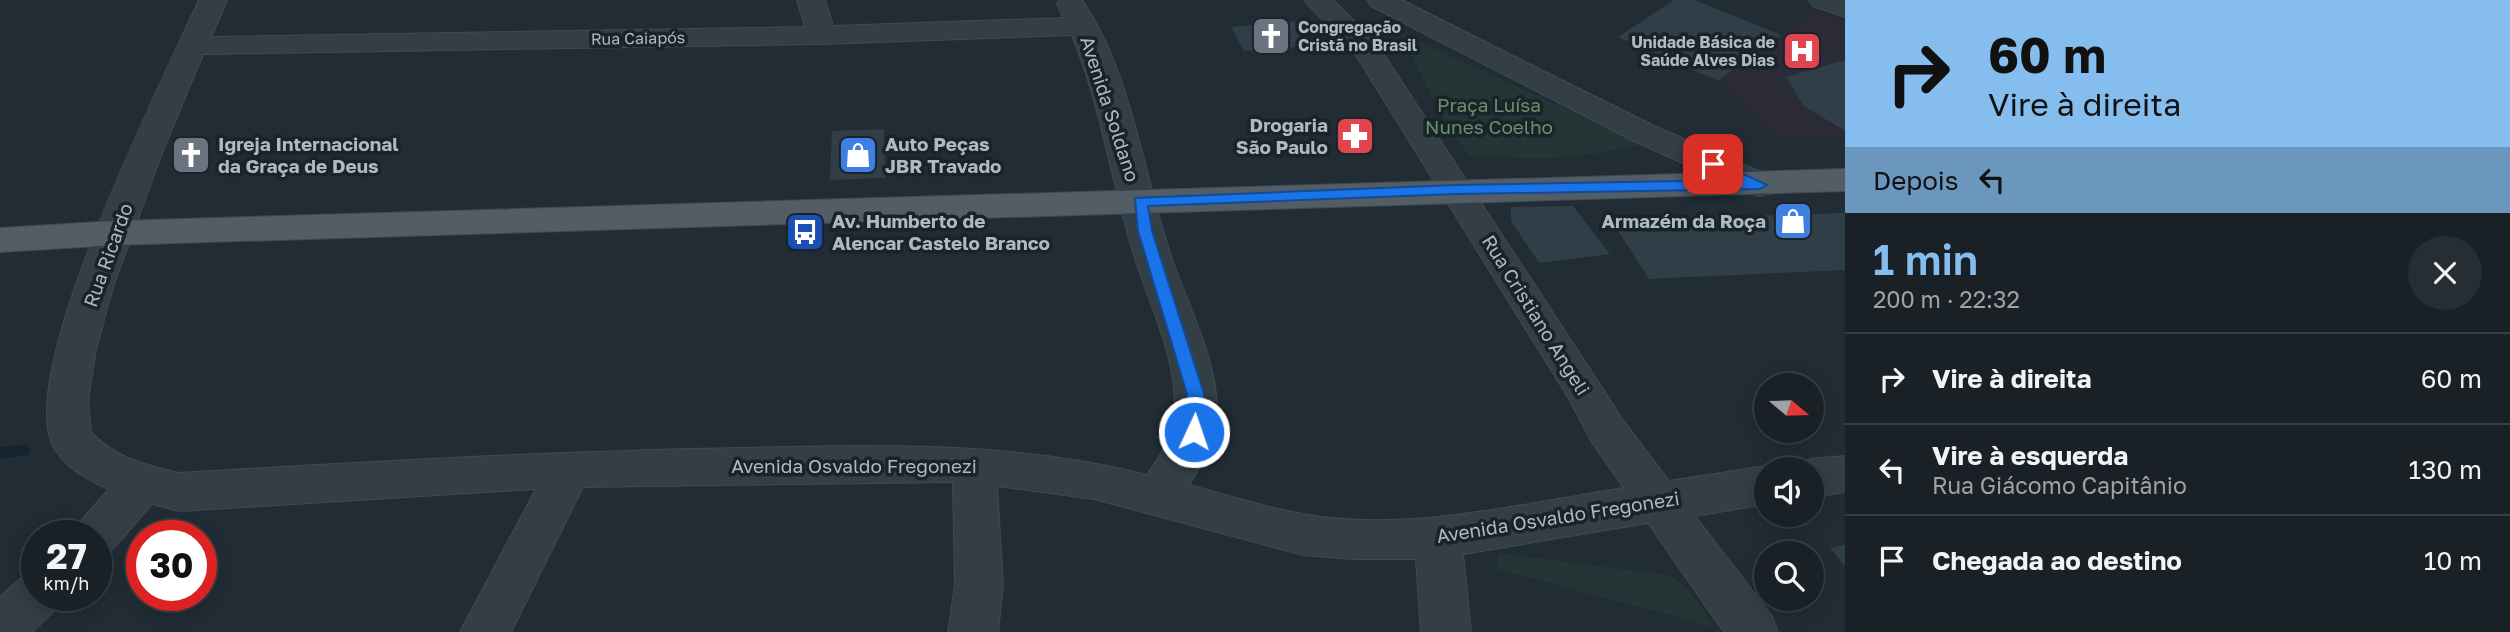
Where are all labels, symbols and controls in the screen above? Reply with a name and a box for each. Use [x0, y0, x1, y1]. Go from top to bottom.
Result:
church icon: Congregação Cristã no Brasil [1250, 15, 1292, 57]
place label: Congregação Cristã no Brasil [1298, 17, 1418, 55]
text: 60 m [1988, 25, 2106, 84]
street label: Rua Caiapós [591, 27, 685, 49]
icon: right [1873, 28, 1964, 119]
hospital icon: Unidade Básica de Saúde Alves Dias [1781, 30, 1823, 72]
place label: Unidade Básica de Saúde Alves Dias [1631, 32, 1775, 70]
street label: Avenida Soldano [1076, 33, 1145, 185]
text: Vire à direita [1988, 85, 2181, 123]
park label: Praça Luísa Nunes Coelho [1425, 93, 1553, 138]
place label: Drogaria São Paulo [1236, 113, 1328, 158]
pharmacy icon: Drogaria São Paulo [1334, 115, 1376, 157]
place label: Igreja Internacional da Graça de Deus [218, 132, 399, 177]
place label: Auto Peças JBR Travado [885, 132, 1001, 177]
church icon: Igreja Internacional da Graça de Deus [170, 134, 212, 176]
shop icon: Auto Peças JBR Travado [837, 134, 879, 176]
pin [1683, 134, 1743, 194]
icon: arrive [1694, 145, 1732, 183]
icon: left [1973, 161, 2011, 199]
text: Depois [1873, 165, 1959, 196]
street label: Rua Ricardo [78, 200, 137, 310]
shop icon: Armazém da Roça [1772, 200, 1814, 242]
place label: Av. Humberto de Alencar Castelo Branco [832, 209, 1050, 254]
place label: Armazém da Roça [1602, 209, 1766, 232]
bus stop icon: Av. Humberto de Alencar Castelo Branco [784, 211, 826, 253]
street label: Rua Cristiano Angeli [1478, 230, 1595, 399]
text: 1 min [1873, 234, 1978, 284]
button: close [2408, 236, 2482, 310]
text: 200 m · 22:32 [1873, 285, 2020, 313]
icon: right [1873, 360, 1911, 398]
text: Vire à direita [1932, 363, 2092, 394]
text: 60 m [2421, 363, 2482, 394]
north arrow [1754, 373, 1824, 443]
map controls [1754, 373, 1824, 611]
position arrow [1157, 395, 1231, 469]
text: Vire à esquerda [1932, 440, 2128, 471]
icon: left [1873, 451, 1911, 489]
street label: Avenida Osvaldo Fregonezi [731, 454, 977, 477]
text: 130 m [2409, 454, 2482, 485]
button: sound [1754, 457, 1824, 527]
text: Rua Giácomo Capitânio [1932, 471, 2187, 499]
street label: Avenida Osvaldo Fregonezi [1435, 486, 1681, 547]
speed limit sign: 30 [126, 520, 217, 611]
text: 27 [46, 535, 87, 577]
button: search [1754, 541, 1824, 611]
icon: arrive [1873, 542, 1911, 580]
text: Chegada ao destino [1932, 545, 2182, 576]
text: 10 m [2424, 545, 2482, 576]
text: km/h [44, 572, 89, 594]

